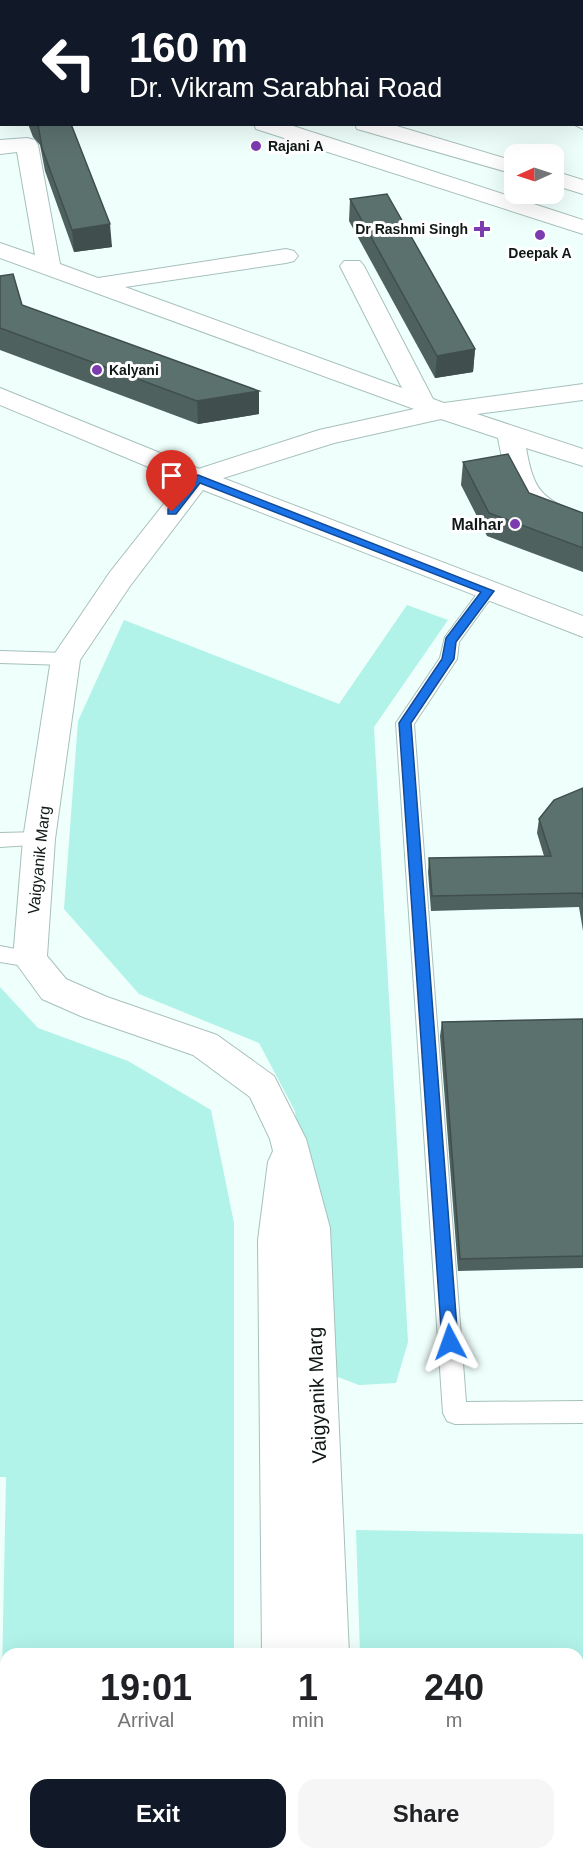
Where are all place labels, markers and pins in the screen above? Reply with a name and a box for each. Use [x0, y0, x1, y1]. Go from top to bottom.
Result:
place label: Rajani A [268, 138, 324, 154]
marker: Rajani A [249, 139, 263, 153]
marker: Dr Rashmi Singh [473, 220, 491, 238]
place label: Dr Rashmi Singh [355, 221, 468, 237]
marker: Deepak A [533, 228, 547, 242]
place label: Deepak A [508, 245, 572, 261]
place label: Kalyani [109, 362, 159, 378]
marker: Kalyani [90, 363, 104, 377]
pin [146, 450, 197, 512]
place label: Malhar [451, 516, 503, 533]
marker: Malhar [508, 517, 522, 531]

